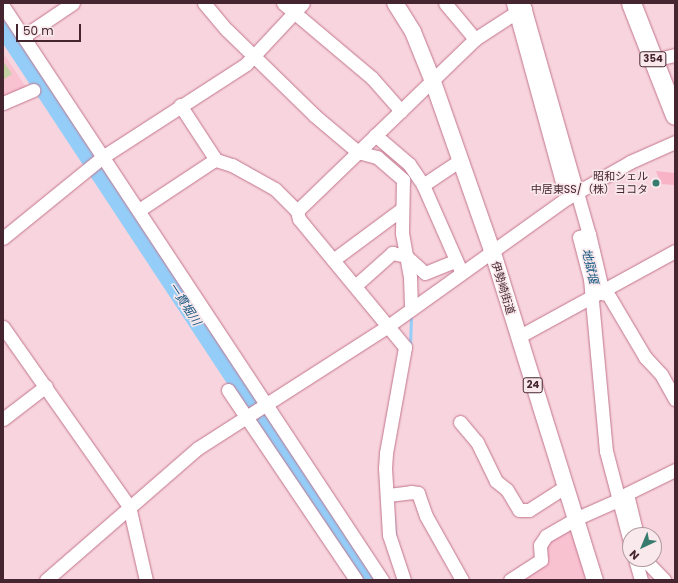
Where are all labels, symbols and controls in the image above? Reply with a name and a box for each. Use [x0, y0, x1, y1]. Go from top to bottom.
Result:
scale bar [18, 16, 83, 42]
text: 50 m [23, 22, 54, 39]
road number: 354 [639, 51, 667, 67]
place label: 昭和シェル 中居東SS/（株）ヨコタ [531, 170, 648, 196]
marker: 昭和シェル 中居東SS/（株）ヨコタ [651, 178, 661, 188]
water label: 地獄堰 [579, 247, 601, 285]
street label: 伊勢崎街道 [489, 260, 517, 316]
water label: 一貫堀川 [166, 280, 204, 328]
road number: 24 [522, 377, 544, 393]
north arrow [622, 527, 662, 567]
text: N [626, 546, 643, 564]

